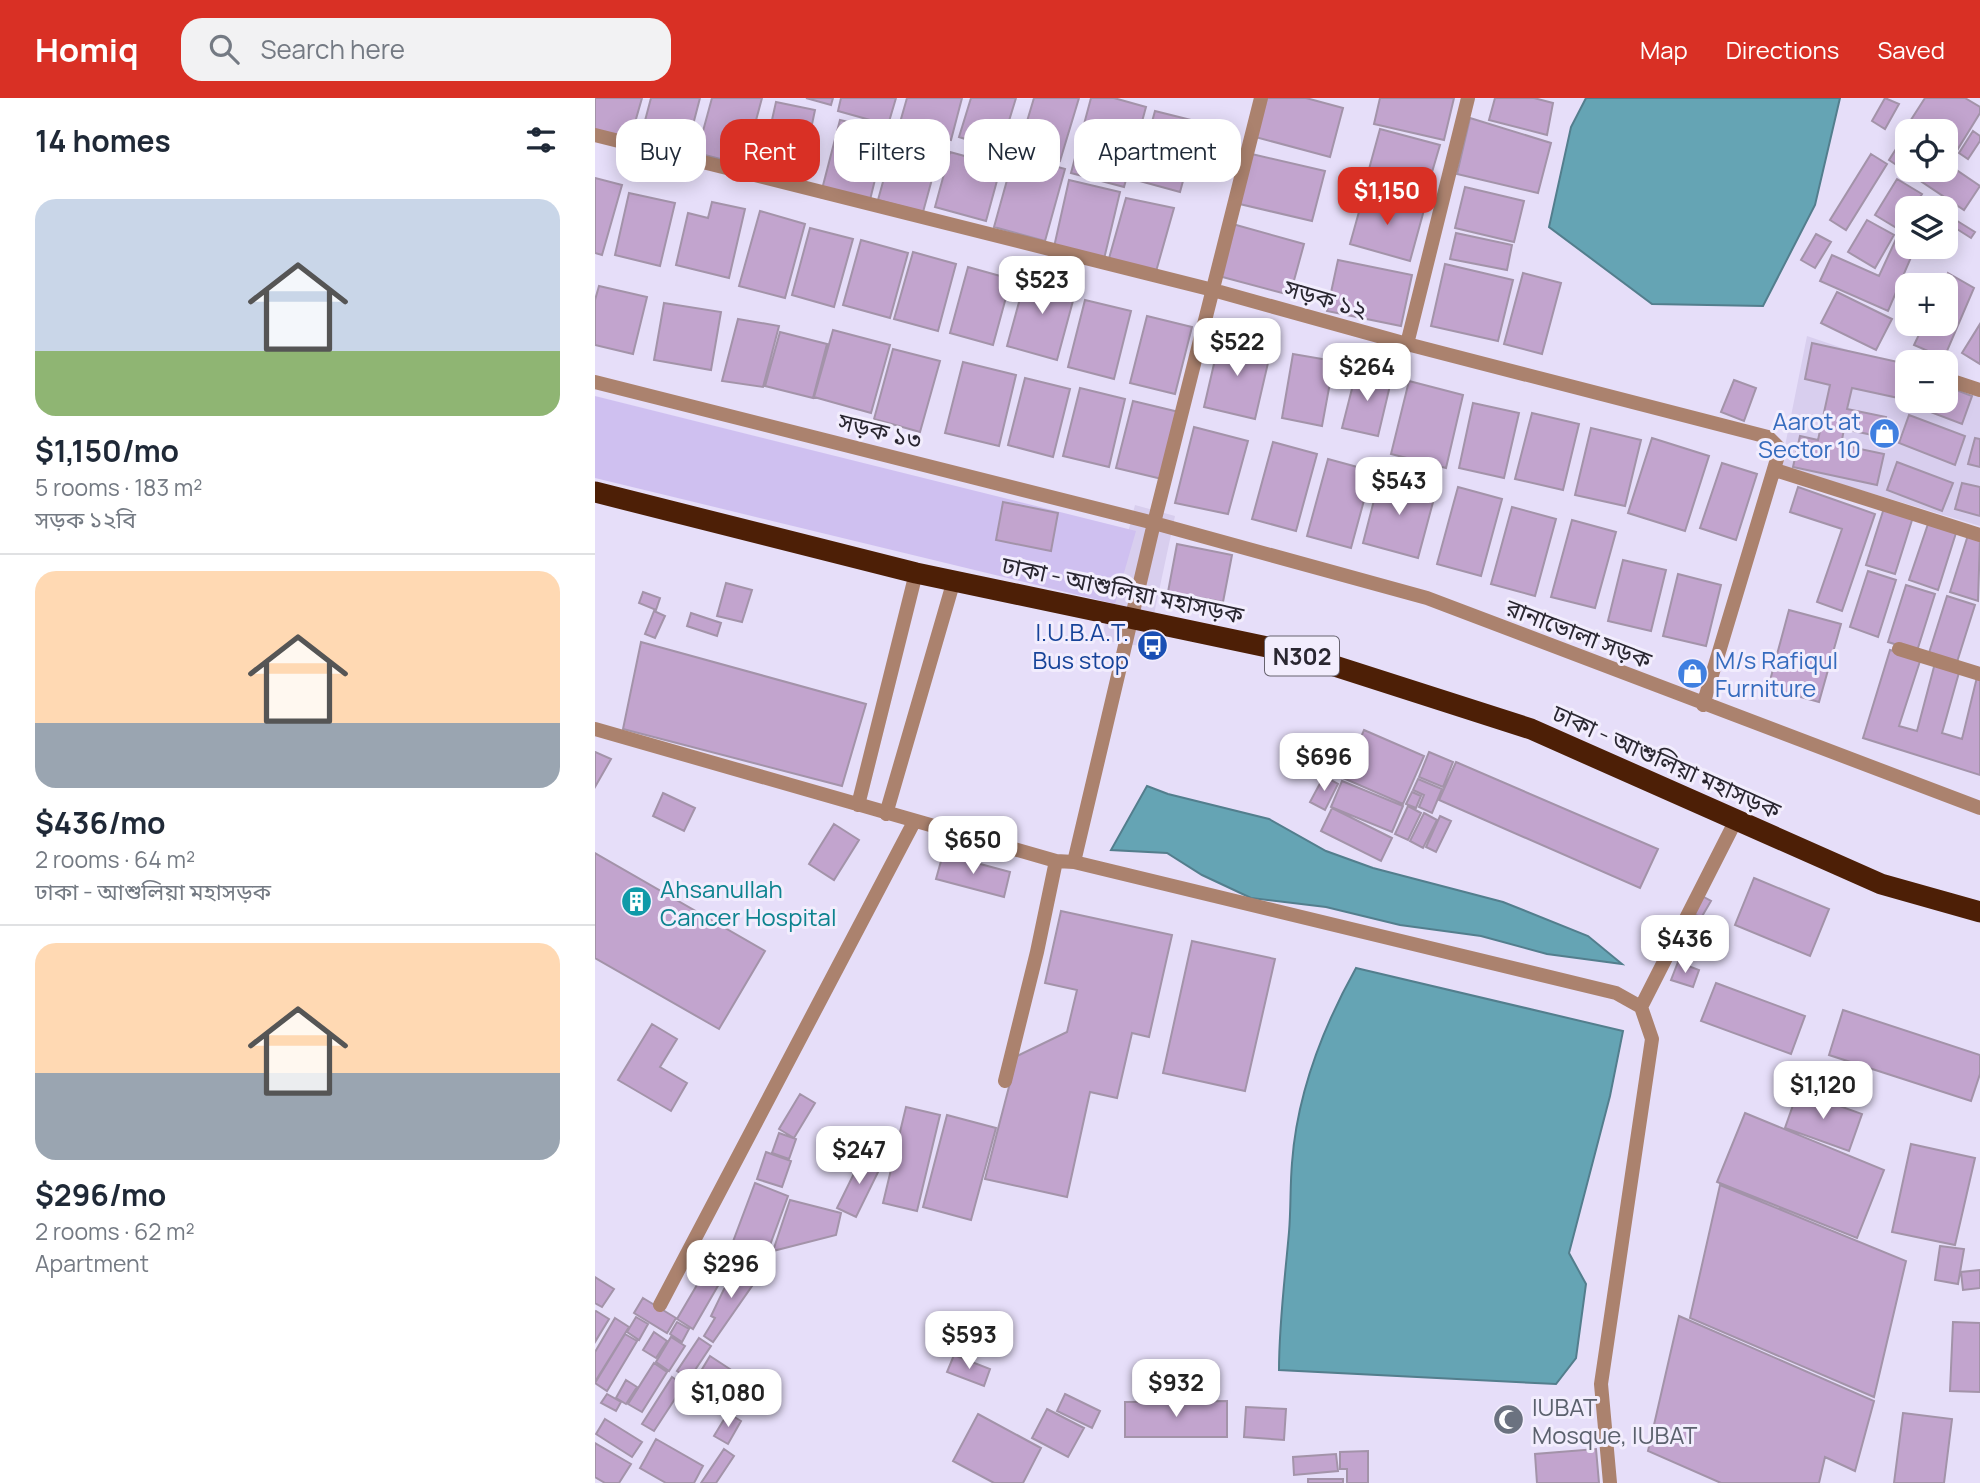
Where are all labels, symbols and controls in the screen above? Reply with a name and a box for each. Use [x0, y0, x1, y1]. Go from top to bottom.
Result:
search box [181, 18, 671, 81]
text: Homiq [35, 27, 139, 72]
icon: search [205, 30, 243, 68]
text: Search here [261, 31, 405, 67]
text: Map [1640, 33, 1688, 66]
text: Directions [1726, 33, 1839, 66]
text: Saved [1877, 33, 1945, 66]
chip: Buy [616, 119, 706, 182]
chip: Rent [720, 119, 820, 182]
chip: Filters [834, 119, 950, 182]
chip: New [964, 119, 1060, 182]
chip: Apartment [1074, 119, 1241, 182]
map controls [1895, 119, 1958, 413]
button: locate [1895, 119, 1958, 182]
text: 14 homes [35, 120, 171, 161]
icon: filters [522, 121, 560, 159]
pin: $1,150 [1330, 167, 1444, 227]
text: $1,150 [1354, 174, 1420, 206]
button: layers [1895, 196, 1958, 259]
icon: home [235, 244, 361, 370]
pin: $523 [1001, 256, 1083, 316]
text: $523 [1015, 263, 1069, 295]
street label: সড়ক ১২ [1280, 270, 1371, 326]
button: + [1895, 273, 1958, 336]
pin: $522 [1196, 318, 1278, 378]
text: $522 [1210, 325, 1264, 357]
pin: $264 [1326, 344, 1408, 403]
text: $264 [1339, 350, 1395, 382]
button: − [1895, 350, 1958, 413]
street label: সড়ক ১৩ [834, 404, 925, 456]
place label: Aarot at Sector 10 [1758, 404, 1861, 465]
shop icon: Aarot at Sector 10 [1867, 417, 1901, 451]
text: $1,150/mo [35, 430, 179, 471]
pin: $543 [1358, 458, 1440, 517]
text: $543 [1371, 464, 1427, 496]
text: 5 rooms · 183 m² [35, 471, 202, 503]
text: সড়ক ১২বি [35, 503, 136, 535]
street label: ঢাকা - আশুলিয়া মহাসড়ক [998, 547, 1248, 631]
street label: রানাভোলা সড়ক [1500, 590, 1657, 676]
place label: I.U.B.A.T. Bus stop [1032, 615, 1129, 676]
icon: home [235, 616, 361, 742]
bus stop icon: I.U.B.A.T. Bus stop [1135, 628, 1169, 662]
road number: N302 [1265, 636, 1339, 676]
place label: M/s Rafiqul Furniture [1715, 643, 1838, 704]
shop icon: M/s Rafiqul Furniture [1675, 656, 1709, 690]
street label: ঢাকা - আশুলিয়া মহাসড়ক [1547, 695, 1787, 826]
pin: $696 [1283, 734, 1365, 793]
text: $696 [1296, 740, 1352, 772]
text: $436/mo [35, 802, 166, 843]
pin: $650 [932, 816, 1014, 876]
text: $650 [944, 823, 1002, 855]
text: 2 rooms · 64 m² [35, 843, 195, 875]
place label: Ahsanullah Cancer Hospital [660, 872, 837, 933]
text: ঢাকা - আশুলিয়া মহাসড়ক [35, 875, 271, 907]
building icon: Ahsanullah Cancer Hospital [620, 885, 654, 919]
pin: $436 [1644, 916, 1726, 975]
text: $436 [1657, 922, 1713, 954]
icon: home [235, 988, 361, 1114]
pin: $1,120 [1766, 1062, 1880, 1121]
text: $1,120 [1790, 1068, 1856, 1100]
pin: $247 [818, 1126, 900, 1186]
text: $247 [832, 1133, 886, 1165]
text: $296/mo [35, 1174, 166, 1215]
text: 2 rooms · 62 m² [35, 1215, 195, 1247]
pin: $296 [690, 1240, 772, 1300]
text: Apartment [35, 1247, 149, 1279]
text: $296 [703, 1247, 759, 1279]
pin: $593 [928, 1312, 1010, 1371]
text: $593 [941, 1318, 997, 1350]
pin: $932 [1135, 1360, 1217, 1419]
text: $932 [1148, 1366, 1204, 1398]
pin: $1,080 [671, 1370, 785, 1429]
text: $1,080 [691, 1376, 765, 1408]
place label: IUBAT Mosque, IUBAT [1532, 1390, 1698, 1451]
mosque icon: IUBAT Mosque, IUBAT [1492, 1403, 1526, 1437]

